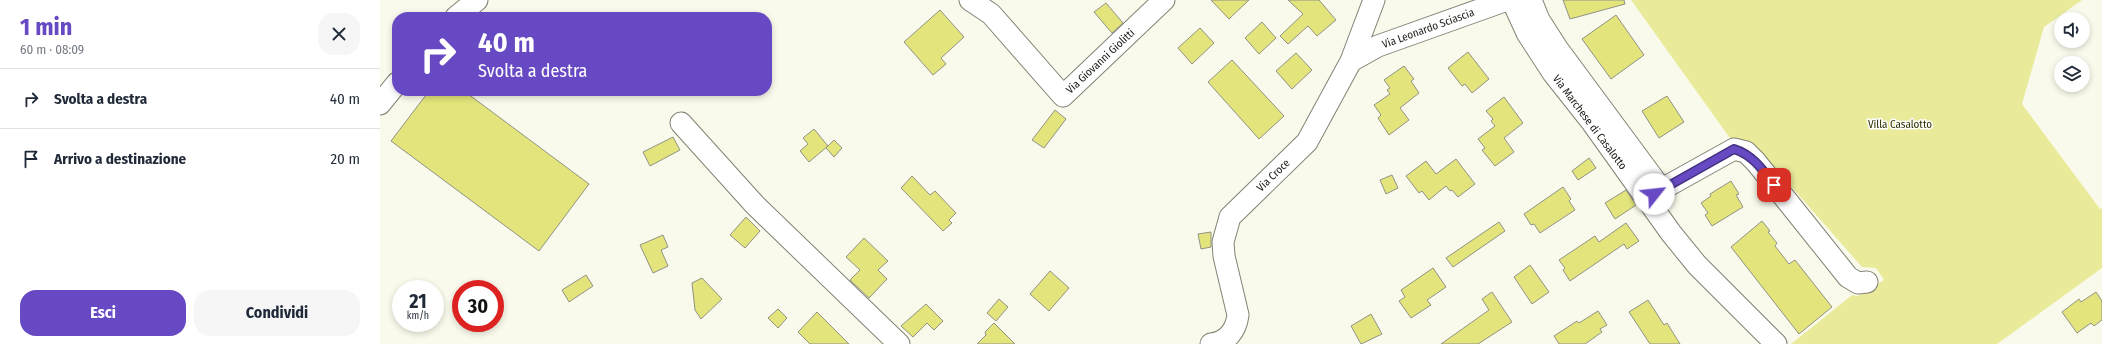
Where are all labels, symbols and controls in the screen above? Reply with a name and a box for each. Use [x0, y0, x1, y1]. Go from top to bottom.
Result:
street label: Via Leonardo Sciascia [1380, 6, 1476, 51]
map controls [2054, 12, 2090, 92]
button: sound [2054, 12, 2090, 48]
text: 1 min [20, 13, 72, 41]
button: close [318, 13, 360, 55]
text: 40 m [478, 26, 535, 59]
street label: Via Giovanni Giolitti [1063, 26, 1137, 96]
icon: right [412, 28, 464, 80]
text: 60 m · 08:09 [20, 42, 84, 57]
button: layers [2054, 56, 2090, 92]
text: Svolta a destra [478, 60, 587, 82]
street label: Via Marchese di Casalotto [1550, 72, 1630, 172]
icon: right [20, 88, 42, 110]
text: Svolta a destra [54, 90, 147, 108]
text: 40 m [330, 90, 360, 108]
park label: Villa Casalotto [1868, 118, 1932, 131]
icon: arrive [20, 148, 42, 170]
text: Arrivo a destinazione [54, 150, 186, 168]
text: 20 m [331, 150, 360, 168]
street label: Via Croce [1254, 156, 1293, 194]
pin [1757, 168, 1791, 202]
position arrow [1633, 173, 1675, 215]
icon: arrive [1763, 174, 1785, 196]
speed limit sign: 30 [452, 280, 504, 332]
text: 21 [409, 289, 427, 313]
button: Esci [20, 290, 186, 336]
button: Condividi [194, 290, 360, 336]
text: km/h [407, 310, 429, 322]

